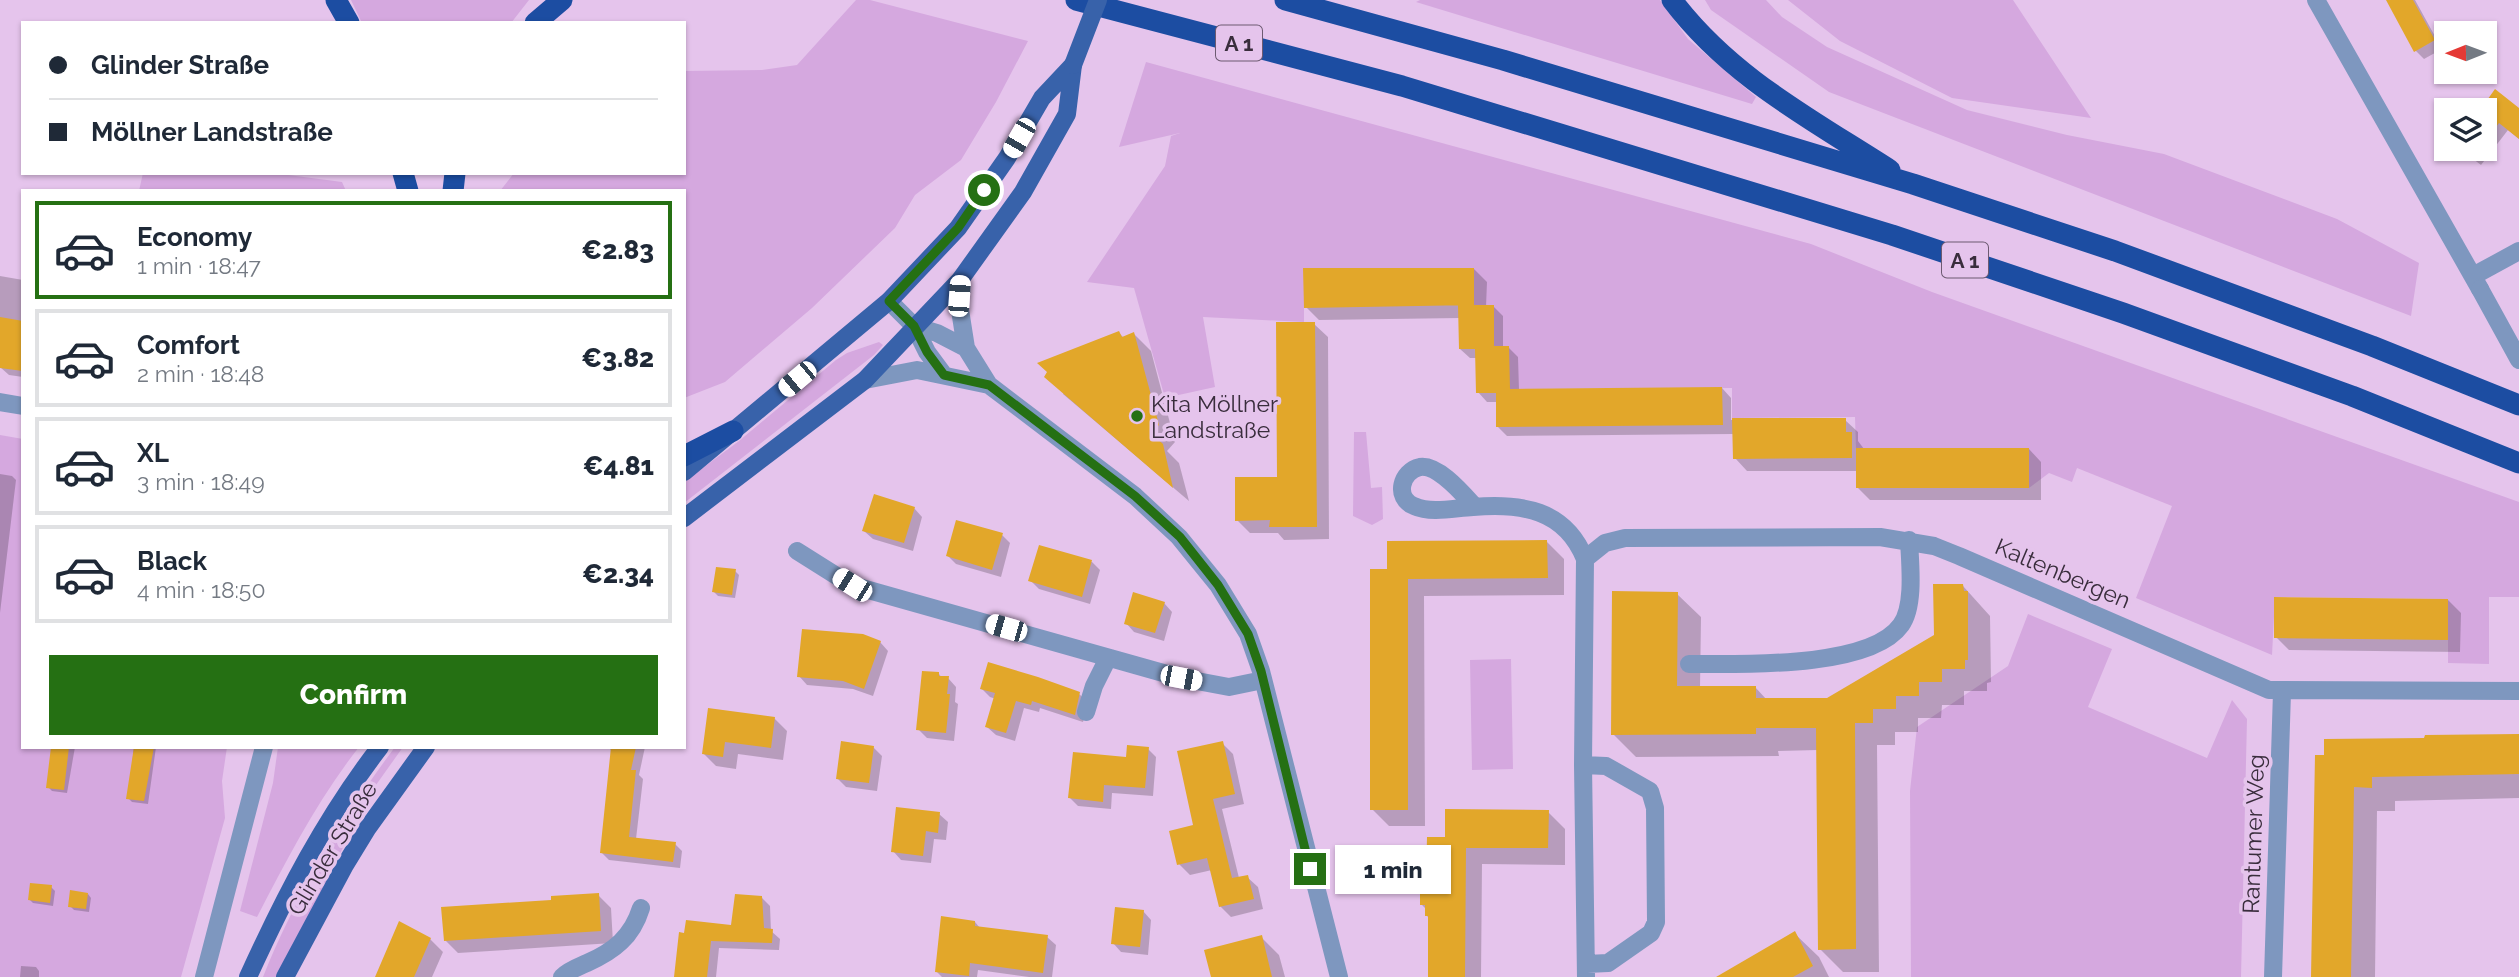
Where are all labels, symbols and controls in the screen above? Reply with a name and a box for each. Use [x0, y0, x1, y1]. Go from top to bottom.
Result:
north arrow [2434, 21, 2497, 84]
map controls [2434, 21, 2497, 161]
road number: A 1 [1216, 26, 1262, 60]
text: Glinder Straße [91, 50, 269, 80]
button: layers [2434, 98, 2497, 161]
car [1000, 115, 1039, 161]
text: Möllner Landstraße [91, 117, 333, 147]
route start [968, 174, 1000, 206]
icon: car [53, 219, 116, 282]
text: Economy [137, 222, 252, 252]
text: €2.83 [581, 235, 654, 265]
road number: A 1 [1942, 243, 1988, 278]
text: 1 min · 18:47 [137, 252, 261, 279]
car [948, 274, 971, 318]
icon: car [53, 327, 116, 390]
text: Comfort [137, 330, 240, 360]
text: €3.82 [581, 343, 654, 373]
car [775, 357, 820, 401]
text: 2 min · 18:48 [137, 360, 265, 387]
place label: Kita Möllner Landstraße [1151, 390, 1278, 443]
marker: Kita Möllner Landstraße [1129, 408, 1145, 424]
icon: car [53, 435, 116, 498]
text: XL [137, 438, 169, 468]
text: €4.81 [583, 451, 654, 481]
text: 3 min · 18:49 [137, 468, 265, 495]
street label: Kaltenbergen [1991, 532, 2135, 614]
icon: car [53, 543, 116, 606]
text: Black [137, 546, 207, 576]
text: €2.34 [582, 559, 654, 589]
car [829, 565, 876, 605]
text: 4 min · 18:50 [137, 576, 265, 603]
car [983, 612, 1030, 644]
button: Confirm [49, 655, 658, 735]
car [1159, 664, 1204, 692]
street label: Rantumer Weg [2237, 754, 2269, 914]
street label: Glinder Straße [282, 777, 382, 919]
callout: 1 min [1334, 844, 1450, 894]
route end [1294, 853, 1326, 885]
text: 1 min [1363, 856, 1423, 883]

